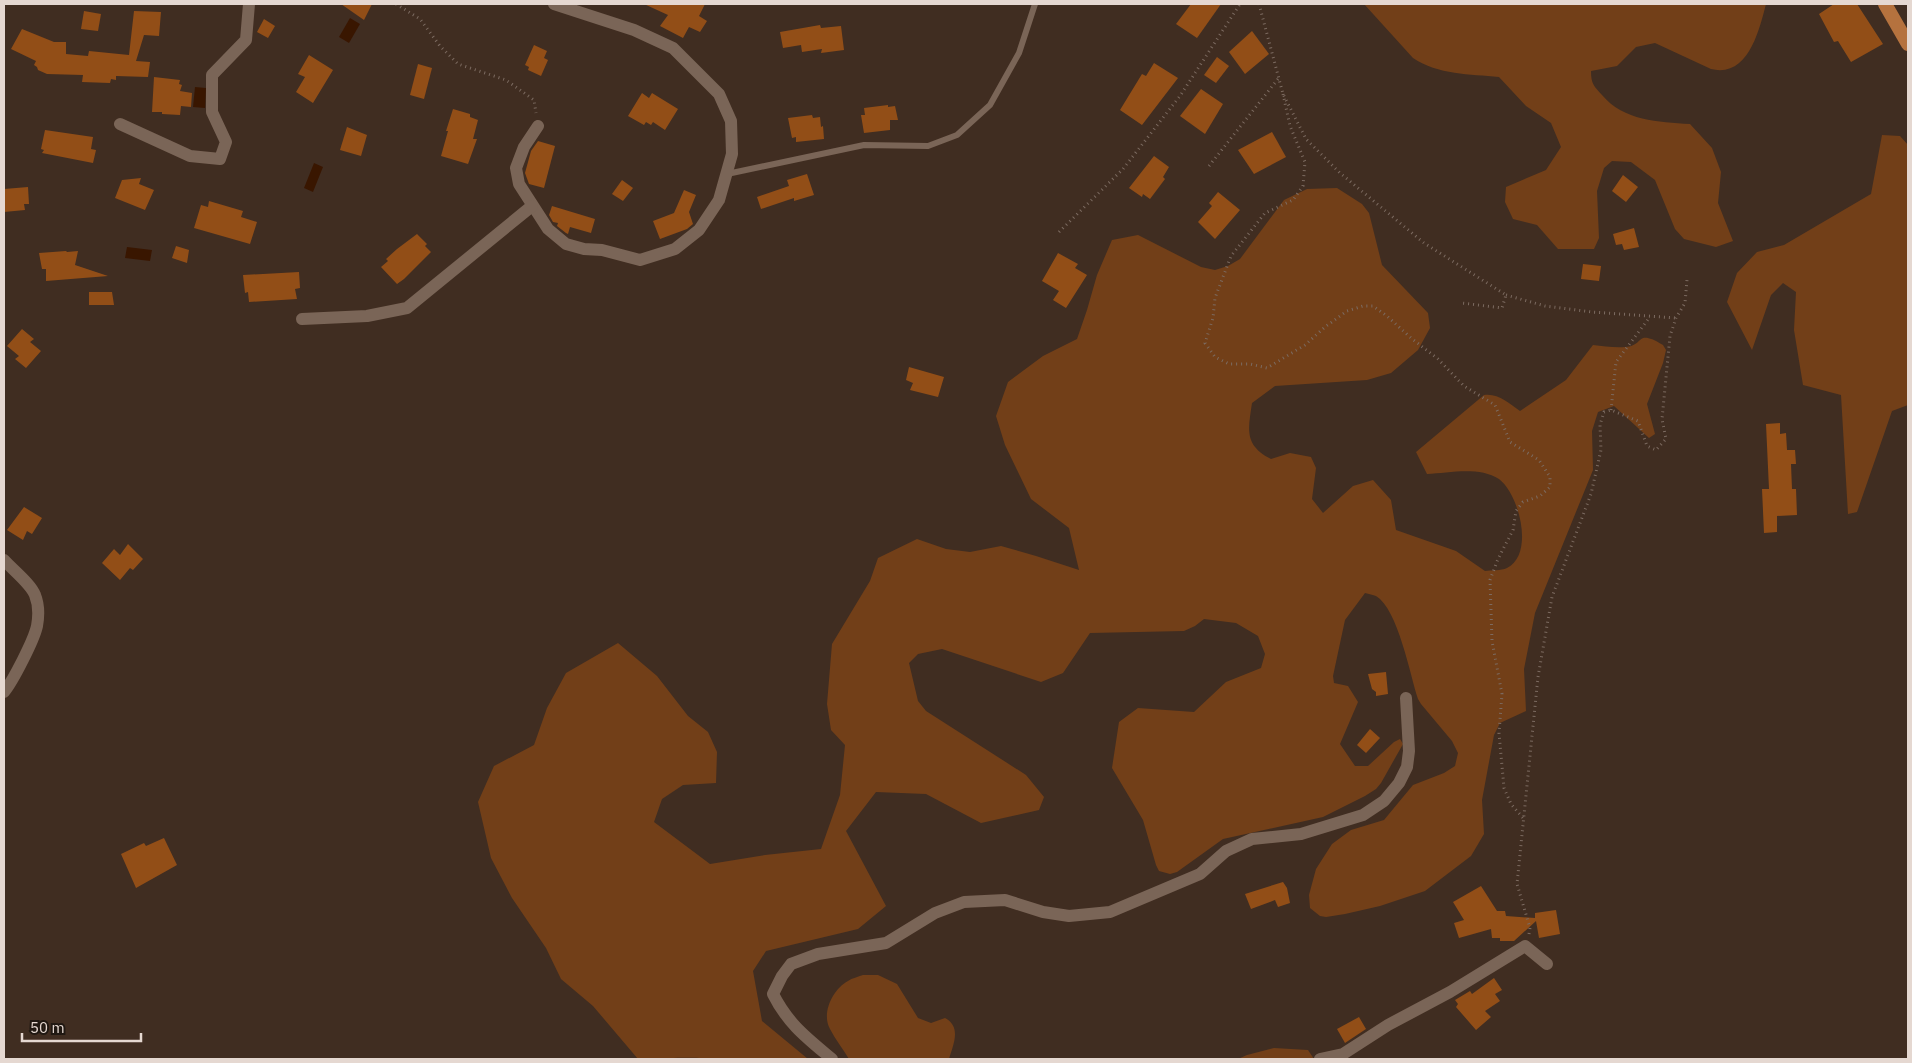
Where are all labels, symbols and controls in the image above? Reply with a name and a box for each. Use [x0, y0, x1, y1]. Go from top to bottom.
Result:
scale bar [22, 1010, 141, 1042]
text: 50 m [30, 1018, 65, 1037]

